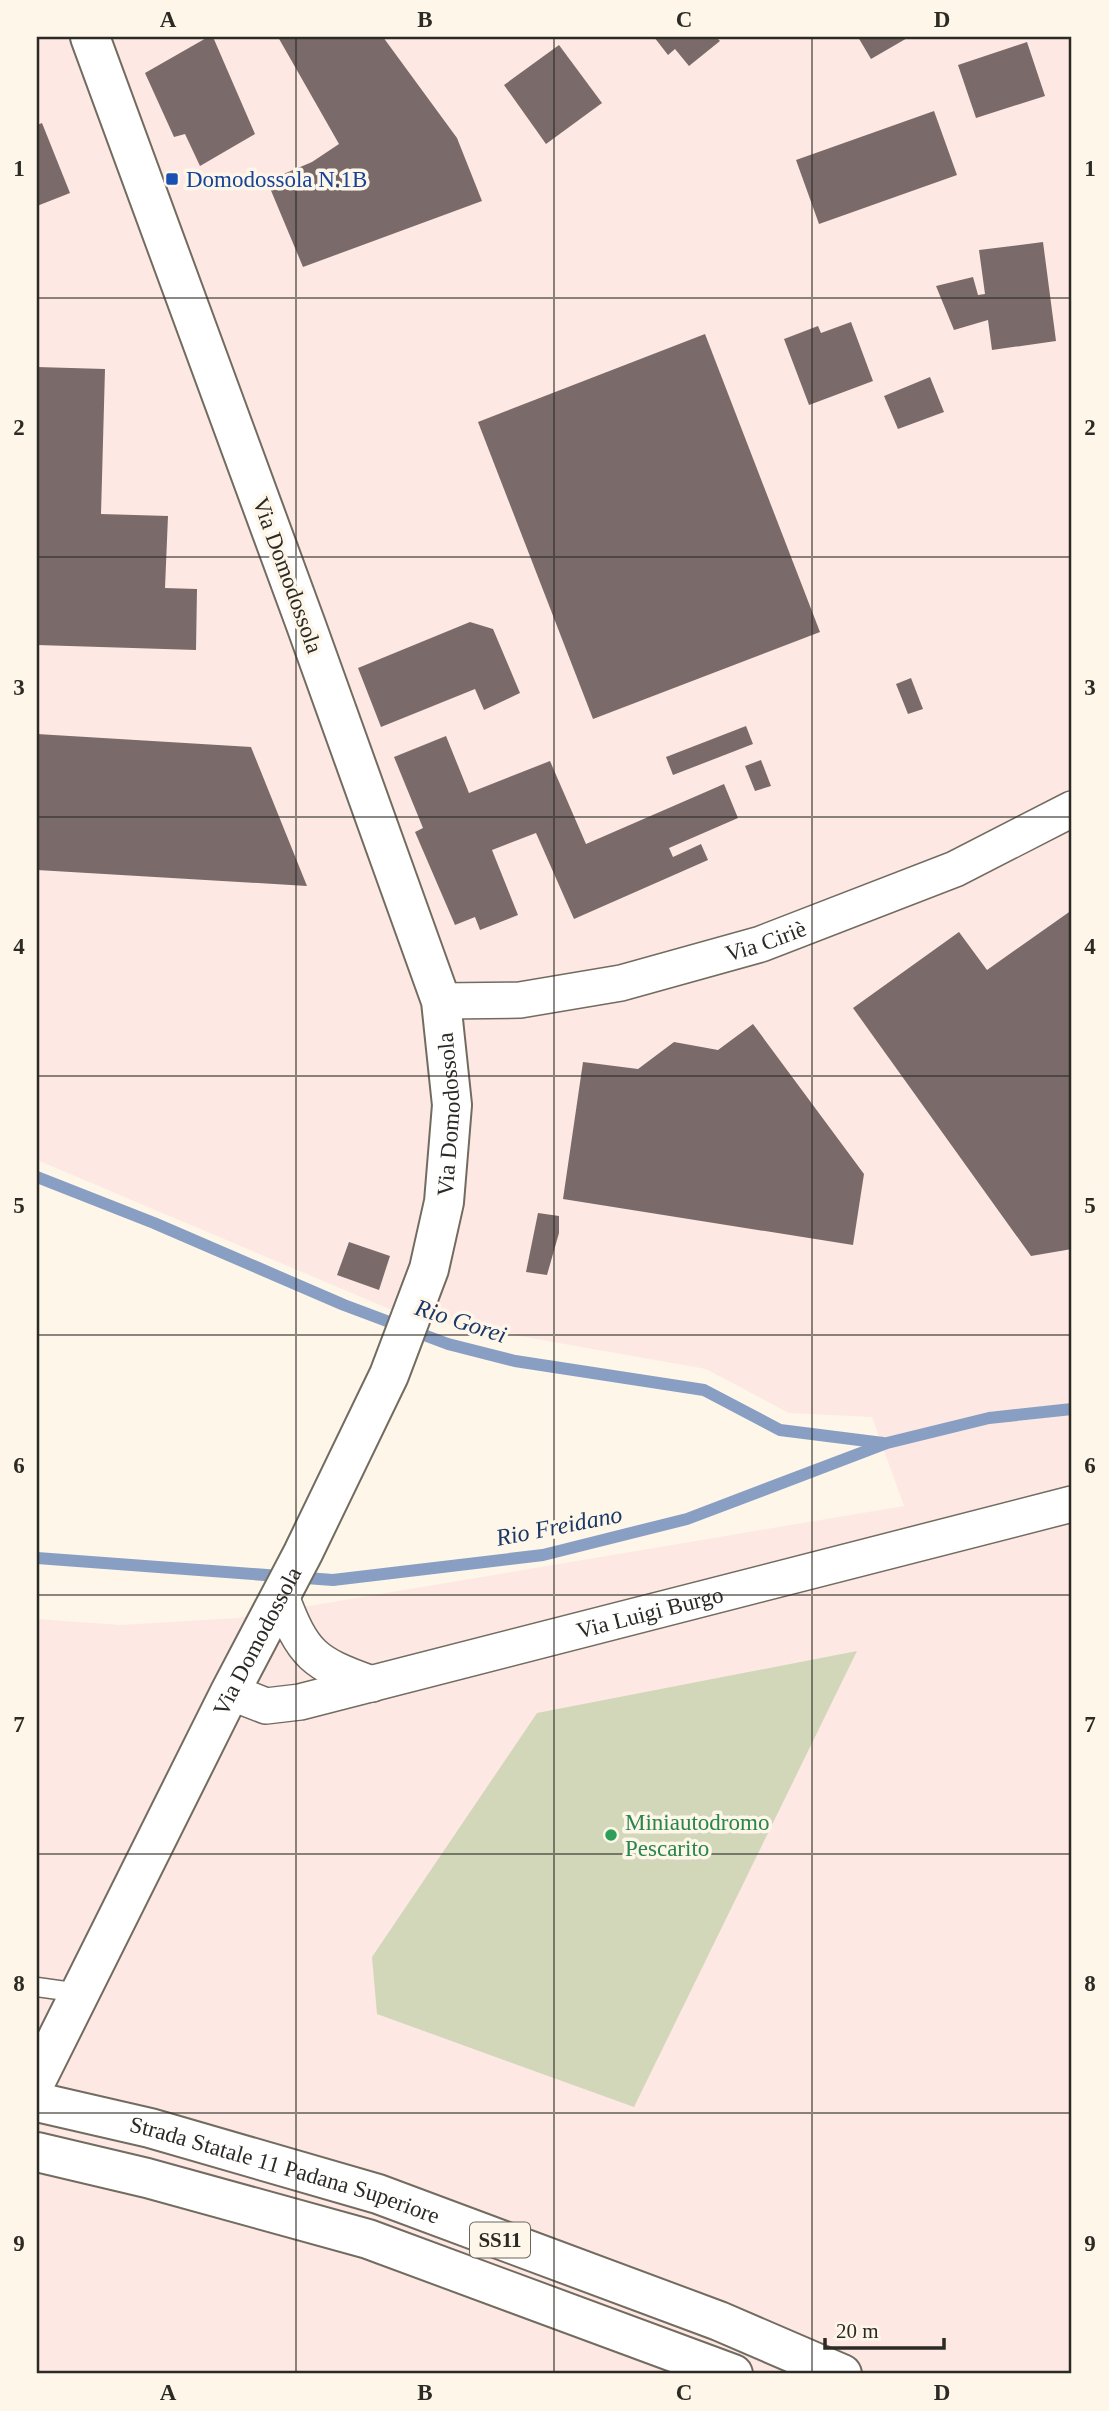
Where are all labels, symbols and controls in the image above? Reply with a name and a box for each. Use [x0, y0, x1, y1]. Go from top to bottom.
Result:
text: A [160, 7, 177, 32]
text: B [417, 7, 433, 32]
text: C [676, 7, 692, 32]
text: D [934, 7, 950, 32]
text: 1 [13, 156, 25, 181]
text: 1 [1084, 156, 1096, 181]
place label: Domodossola N.1B [186, 167, 367, 192]
marker: Domodossola N.1B [164, 171, 180, 187]
text: 2 [13, 415, 25, 440]
text: 2 [1084, 415, 1096, 440]
street label: Via Domodossola [248, 494, 327, 657]
text: 3 [13, 675, 25, 700]
text: 3 [1084, 675, 1096, 700]
street label: Via Ciriè [723, 916, 810, 966]
text: 4 [13, 934, 25, 959]
text: 4 [1084, 934, 1096, 959]
street label: Via Domodossola [432, 1031, 465, 1197]
text: 5 [13, 1193, 25, 1218]
text: 5 [1084, 1193, 1096, 1218]
water label: Rio Gorei [411, 1294, 510, 1348]
text: 6 [13, 1453, 25, 1478]
text: 6 [1084, 1453, 1096, 1478]
water label: Rio Freidano [493, 1501, 624, 1551]
street label: Via Domodossola [208, 1563, 306, 1720]
street label: Via Luigi Burgo [574, 1582, 726, 1644]
text: 7 [13, 1712, 25, 1737]
text: 7 [1084, 1712, 1096, 1737]
place label: Miniautodromo Pescarito [625, 1810, 769, 1861]
marker: Miniautodromo Pescarito [603, 1827, 619, 1843]
text: 8 [13, 1971, 25, 1996]
text: 8 [1084, 1971, 1096, 1996]
street label: Strada Statale 11 Padana Superiore [127, 2112, 443, 2229]
road number: SS11 [470, 2222, 530, 2258]
text: 9 [13, 2231, 25, 2256]
text: 9 [1084, 2231, 1096, 2256]
scale bar [825, 2306, 944, 2350]
text: 20 m [836, 2319, 879, 2343]
text: A [160, 2380, 177, 2405]
text: B [417, 2380, 433, 2405]
text: C [676, 2380, 692, 2405]
text: D [934, 2380, 950, 2405]

